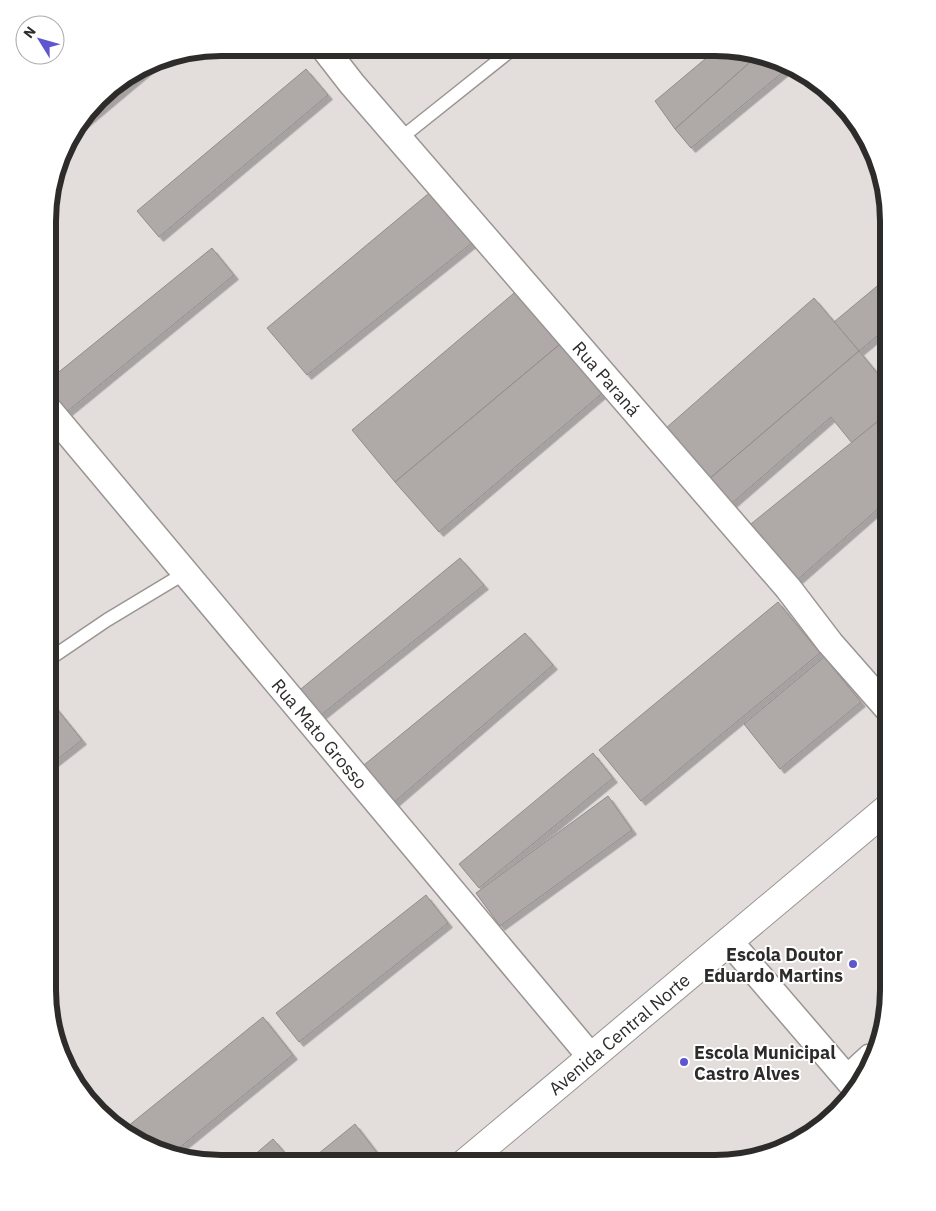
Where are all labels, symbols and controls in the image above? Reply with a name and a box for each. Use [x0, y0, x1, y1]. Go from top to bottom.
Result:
north arrow [15, 15, 65, 65]
text: N [19, 23, 40, 42]
street label: Rua Paraná [568, 336, 646, 421]
street label: Rua Mato Grosso [267, 674, 373, 793]
place label: Escola Doutor Eduardo Martins [704, 943, 843, 987]
marker: Escola Doutor Eduardo Martins [847, 958, 859, 970]
street label: Avenida Central Norte [544, 968, 694, 1100]
place label: Escola Municipal Castro Alves [694, 1041, 836, 1085]
marker: Escola Municipal Castro Alves [678, 1056, 690, 1068]

